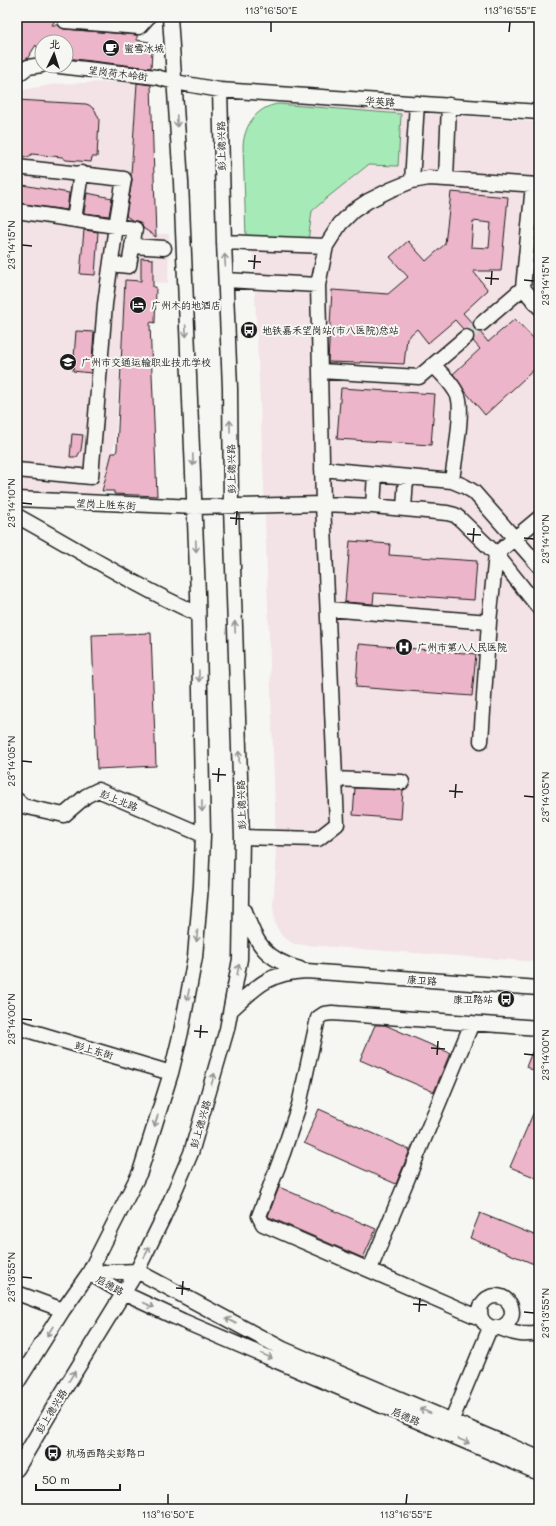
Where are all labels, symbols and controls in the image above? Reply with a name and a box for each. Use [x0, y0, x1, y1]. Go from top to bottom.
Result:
text: 113°16'50"E [245, 3, 298, 17]
text: 113°16'55"E [484, 3, 536, 17]
north arrow [34, 34, 74, 74]
text: 北 [49, 36, 61, 51]
cafe icon: 蜜雪冰城 [101, 38, 121, 58]
place label: 蜜雪冰城 [124, 41, 164, 55]
street label: 望岗荷木岭街 [87, 62, 149, 84]
street label: 华英路 [365, 93, 395, 109]
one-way arrow [174, 114, 181, 127]
street label: 彭上德兴路 [214, 121, 228, 171]
text: 23°14'15"N [4, 220, 18, 270]
one-way arrow [221, 254, 228, 267]
text: 23°14'15"N [538, 256, 552, 306]
hotel icon: 广州木的地酒店 [128, 295, 148, 315]
place label: 广州木的地酒店 [151, 298, 221, 312]
bus stop icon: 地铁嘉禾望岗站(市八医院)总站 [239, 320, 259, 340]
place label: 地铁嘉禾望岗站(市八医院)总站 [262, 323, 399, 337]
one-way arrow [182, 324, 189, 337]
school or university icon: 广州市交通运输职业技术学校 [58, 352, 78, 372]
place label: 广州市交通运输职业技术学校 [81, 355, 211, 369]
one-way arrow [227, 420, 234, 433]
street label: 彭上德兴路 [224, 444, 238, 494]
one-way arrow [189, 453, 197, 466]
text: 23°14'10"N [4, 478, 18, 528]
street label: 望岗上胜东街 [76, 495, 136, 513]
text: 23°14'10"N [538, 514, 552, 564]
one-way arrow [192, 539, 200, 552]
one-way arrow [231, 621, 239, 634]
hospital icon: 广州市第八人民医院 [394, 637, 414, 657]
place label: 广州市第八人民医院 [417, 640, 507, 654]
one-way arrow [196, 669, 203, 682]
text: 23°14'05"N [4, 736, 18, 786]
one-way arrow [235, 751, 243, 764]
text: 23°14'05"N [538, 772, 552, 822]
street label: 彭上德兴路 [233, 780, 249, 830]
street label: 彭上北路 [98, 786, 140, 814]
one-way arrow [199, 799, 206, 812]
one-way arrow [194, 929, 201, 942]
one-way arrow [234, 964, 242, 977]
street label: 康卫路 [407, 972, 437, 988]
one-way arrow [184, 989, 192, 1002]
bus stop icon: 康卫路站 [496, 989, 516, 1009]
place label: 康卫路站 [453, 992, 493, 1006]
text: 23°14'00"N [4, 993, 18, 1045]
text: 23°14'00"N [538, 1029, 552, 1081]
street label: 彭上东街 [73, 1038, 115, 1062]
one-way arrow [210, 1073, 217, 1086]
street label: 彭上德兴路 [186, 1098, 214, 1150]
one-way arrow [152, 1115, 159, 1128]
one-way arrow [144, 1247, 151, 1259]
text: 23°13'55"N [4, 1252, 18, 1302]
street label: 启德路 [93, 1272, 127, 1298]
text: 23°13'55"N [538, 1288, 552, 1338]
one-way arrow [142, 1302, 154, 1309]
one-way arrow [225, 1317, 237, 1325]
one-way arrow [45, 1325, 53, 1337]
one-way arrow [261, 1353, 273, 1361]
one-way arrow [69, 1370, 77, 1382]
street label: 彭上德兴路 [32, 1386, 70, 1436]
street label: 启德路 [389, 1404, 423, 1428]
one-way arrow [420, 1406, 432, 1414]
one-way arrow [457, 1438, 469, 1445]
bus stop icon: 机场西路尖彭路口 [43, 1443, 63, 1463]
place label: 机场西路尖彭路口 [66, 1446, 146, 1460]
scale bar [36, 1466, 120, 1492]
text: 50 m [42, 1471, 70, 1487]
text: 113°16'50"E [142, 1507, 195, 1521]
text: 113°16'55"E [380, 1507, 432, 1521]

